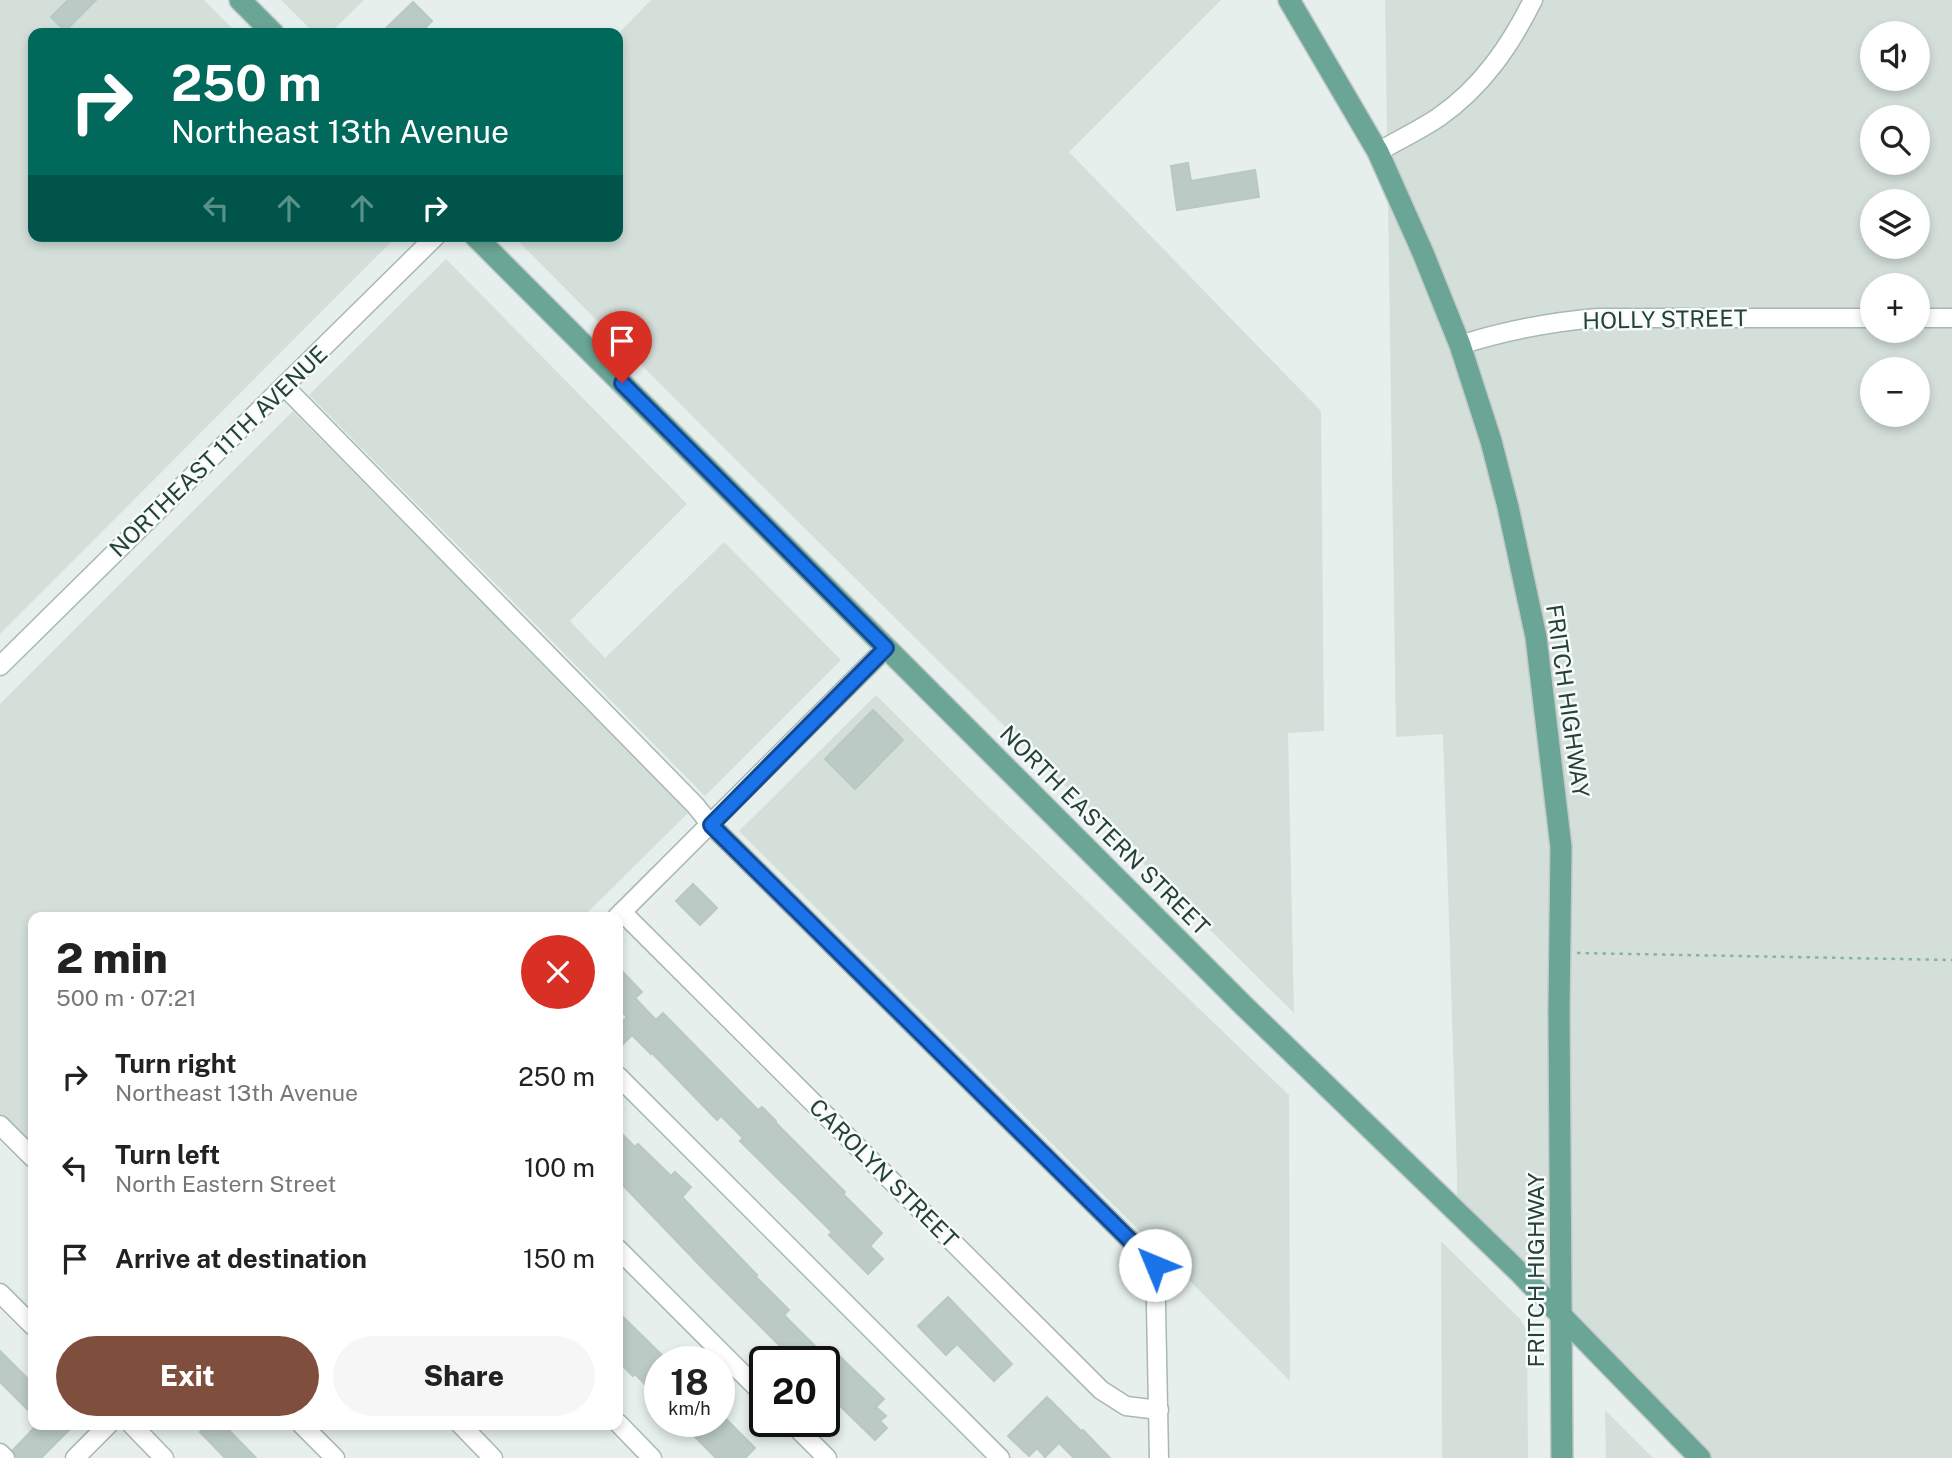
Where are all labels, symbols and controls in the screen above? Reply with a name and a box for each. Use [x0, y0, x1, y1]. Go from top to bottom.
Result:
map controls [1860, 21, 1930, 427]
button: sound [1860, 21, 1930, 91]
text: 250 m [171, 54, 322, 112]
icon: right [56, 56, 147, 147]
button: search [1860, 105, 1930, 175]
text: Northeast 13th Avenue [171, 113, 509, 150]
icon: left [197, 189, 235, 227]
icon: ahead [270, 189, 308, 227]
icon: ahead [343, 189, 381, 227]
icon: right [416, 189, 454, 227]
button: layers [1860, 189, 1930, 259]
button: + [1860, 273, 1930, 343]
street label: HOLLY STREET [1582, 304, 1748, 334]
pin [592, 311, 652, 383]
icon: arrive [603, 322, 641, 360]
street label: NORTHEAST 11TH AVENUE [104, 340, 332, 562]
button: − [1860, 357, 1930, 427]
street label: FRITCH HIGHWAY [1541, 603, 1595, 799]
street label: NORTH EASTERN STREET [995, 720, 1216, 941]
text: 2 min [56, 933, 168, 982]
button: close [521, 935, 595, 1009]
text: 500 m · 07:21 [56, 984, 197, 1011]
text: Turn right [115, 1048, 237, 1079]
icon: right [56, 1058, 94, 1096]
text: 250 m [518, 1061, 595, 1092]
text: Northeast 13th Avenue [115, 1079, 358, 1106]
street label: CAROLYN STREET [804, 1093, 964, 1253]
text: Turn left [115, 1139, 220, 1170]
icon: left [56, 1149, 94, 1187]
text: 100 m [524, 1152, 595, 1183]
text: North Eastern Street [115, 1170, 336, 1197]
street label: FRITCH HIGHWAY [1522, 1173, 1549, 1367]
position arrow [1118, 1228, 1192, 1302]
icon: arrive [56, 1240, 94, 1278]
text: Arrive at destination [115, 1243, 367, 1274]
text: 150 m [523, 1243, 595, 1274]
button: Exit [56, 1336, 319, 1416]
button: Share [333, 1336, 595, 1416]
speed limit sign: 20 [749, 1346, 840, 1437]
text: 18 [670, 1362, 709, 1403]
text: km/h [668, 1398, 711, 1419]

